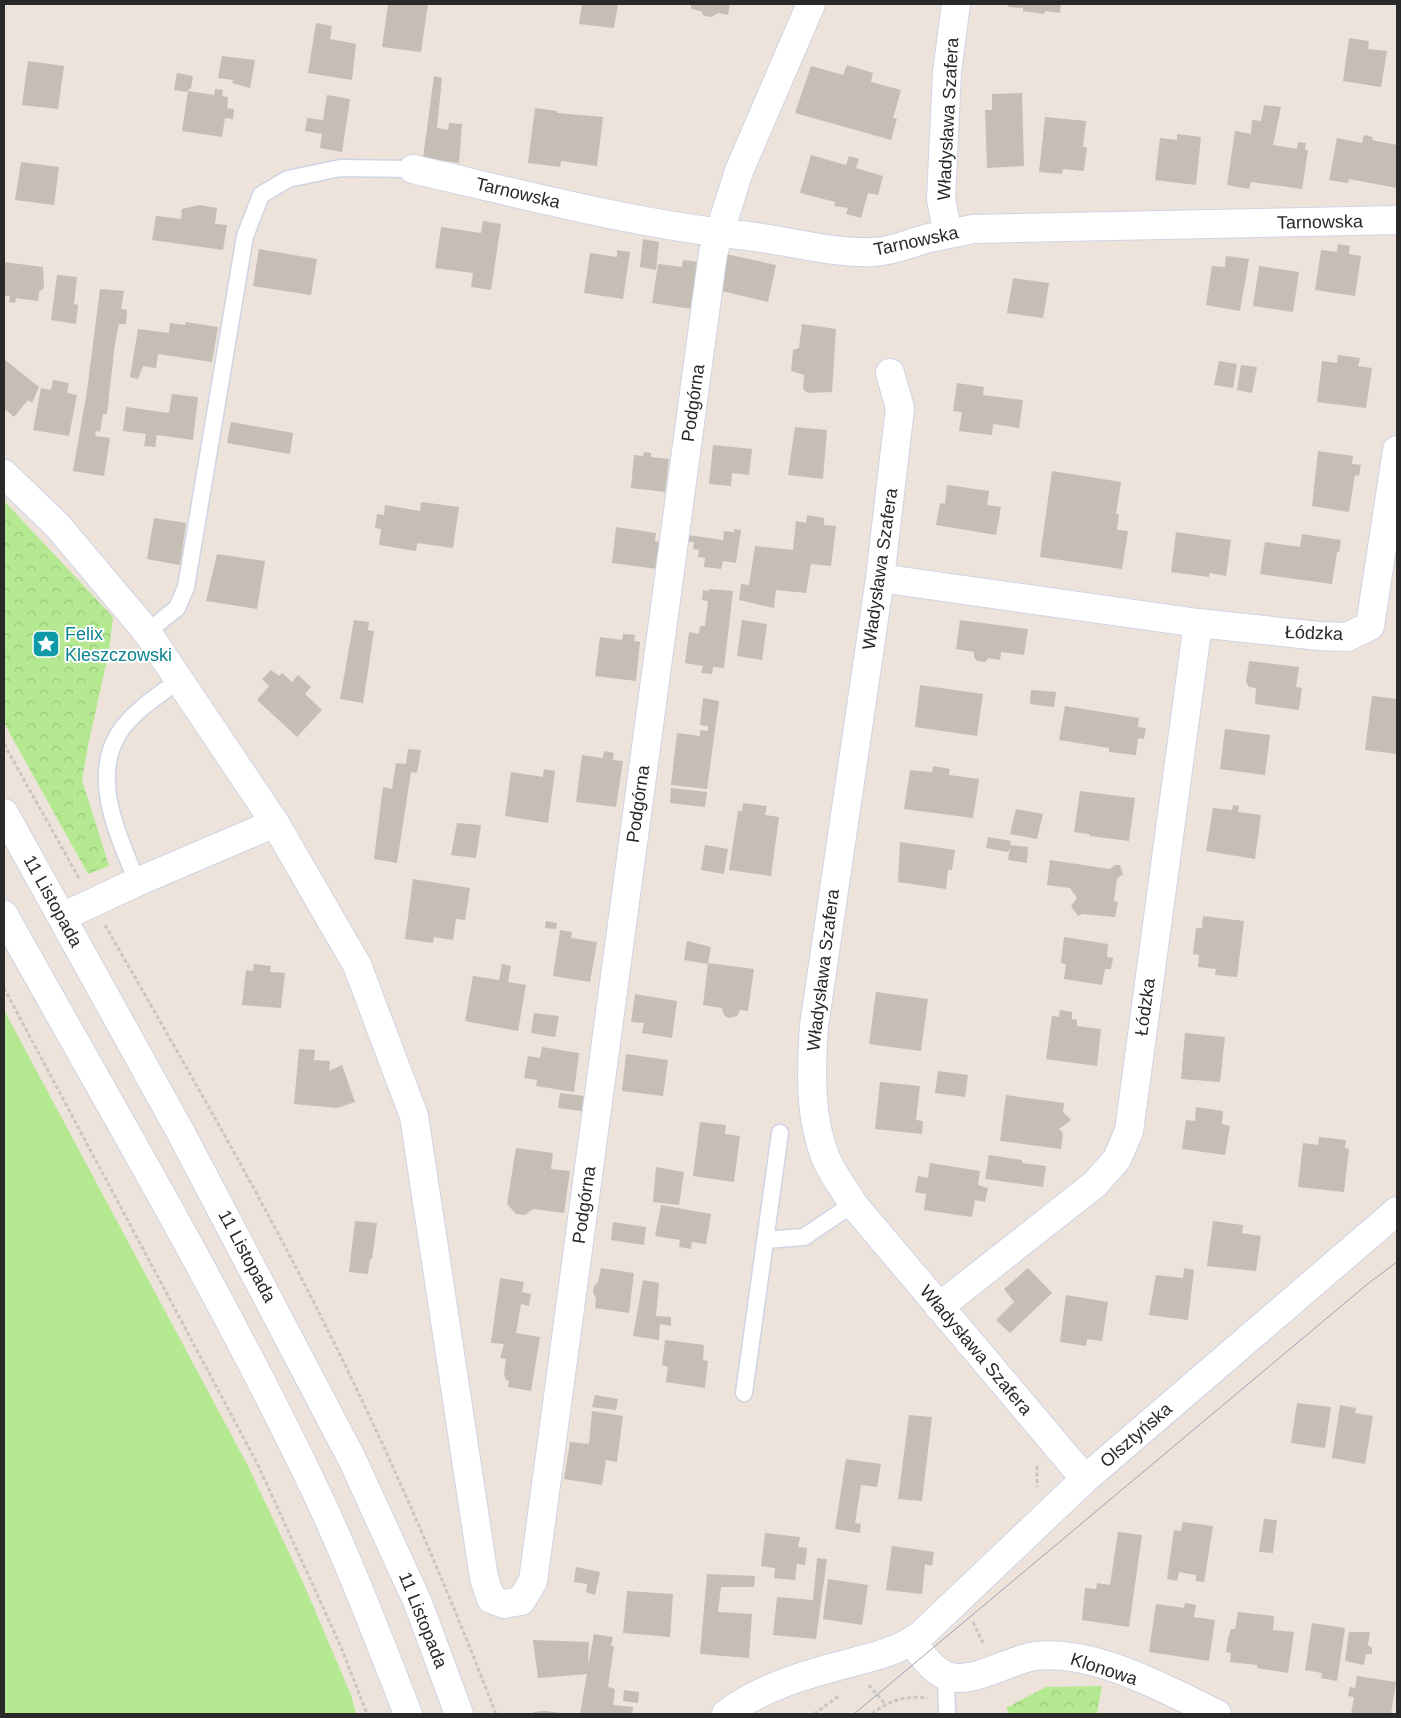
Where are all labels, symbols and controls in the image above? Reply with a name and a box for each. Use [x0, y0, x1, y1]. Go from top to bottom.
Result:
street label: Władysława Szafera [934, 36, 962, 201]
street label: Tarnowska [474, 174, 563, 213]
street label: Tarnowska [1277, 211, 1364, 233]
street label: Tarnowska [872, 222, 961, 260]
street label: Podgórna [678, 362, 708, 443]
street label: Władysława Szafera [859, 486, 901, 651]
street label: Łódzka [1285, 622, 1344, 644]
place label: Felix Kleszczowski [65, 624, 172, 665]
place icon: Felix Kleszczowski [31, 629, 61, 659]
street label: Podgórna [623, 763, 653, 844]
street label: 11 Listopada [20, 852, 87, 951]
street label: Władysława Szafera [803, 887, 843, 1052]
street label: Łódzka [1131, 976, 1159, 1037]
street label: Podgórna [569, 1164, 599, 1245]
street label: 11 Listopada [214, 1206, 280, 1306]
street label: Władysława Szafera [916, 1281, 1037, 1420]
street label: Olsztyńska [1096, 1398, 1177, 1471]
street label: 11 Listopada [395, 1569, 452, 1672]
street label: Klonowa [1068, 1649, 1141, 1689]

